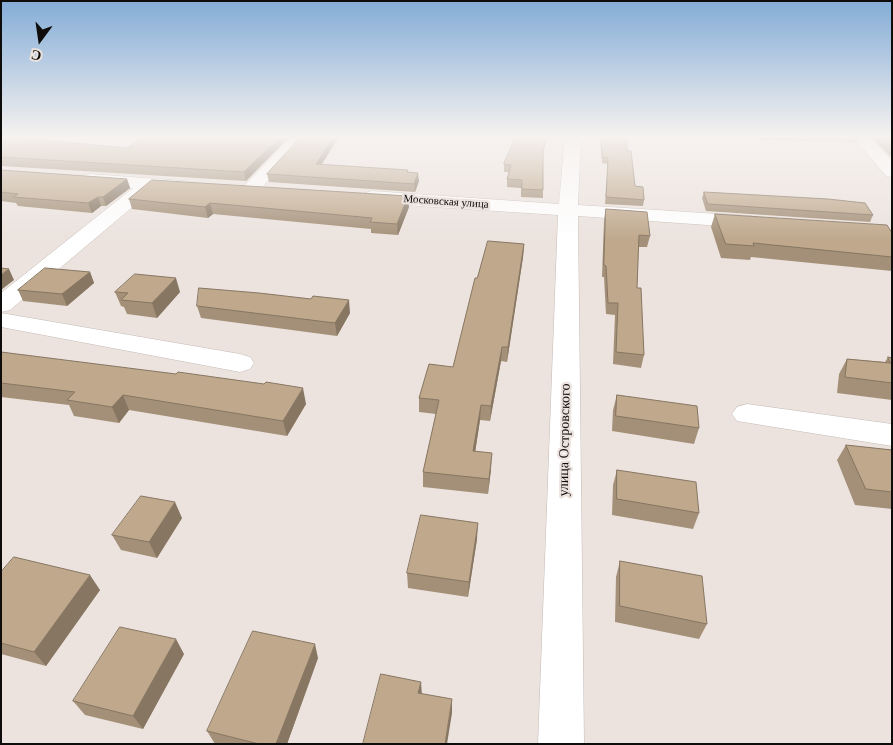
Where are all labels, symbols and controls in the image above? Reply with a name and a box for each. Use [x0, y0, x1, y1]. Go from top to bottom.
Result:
north arrow [15, 15, 65, 65]
text: С [30, 47, 43, 64]
street label: Московская улица [403, 192, 489, 212]
street label: улица Островского [556, 383, 574, 497]

